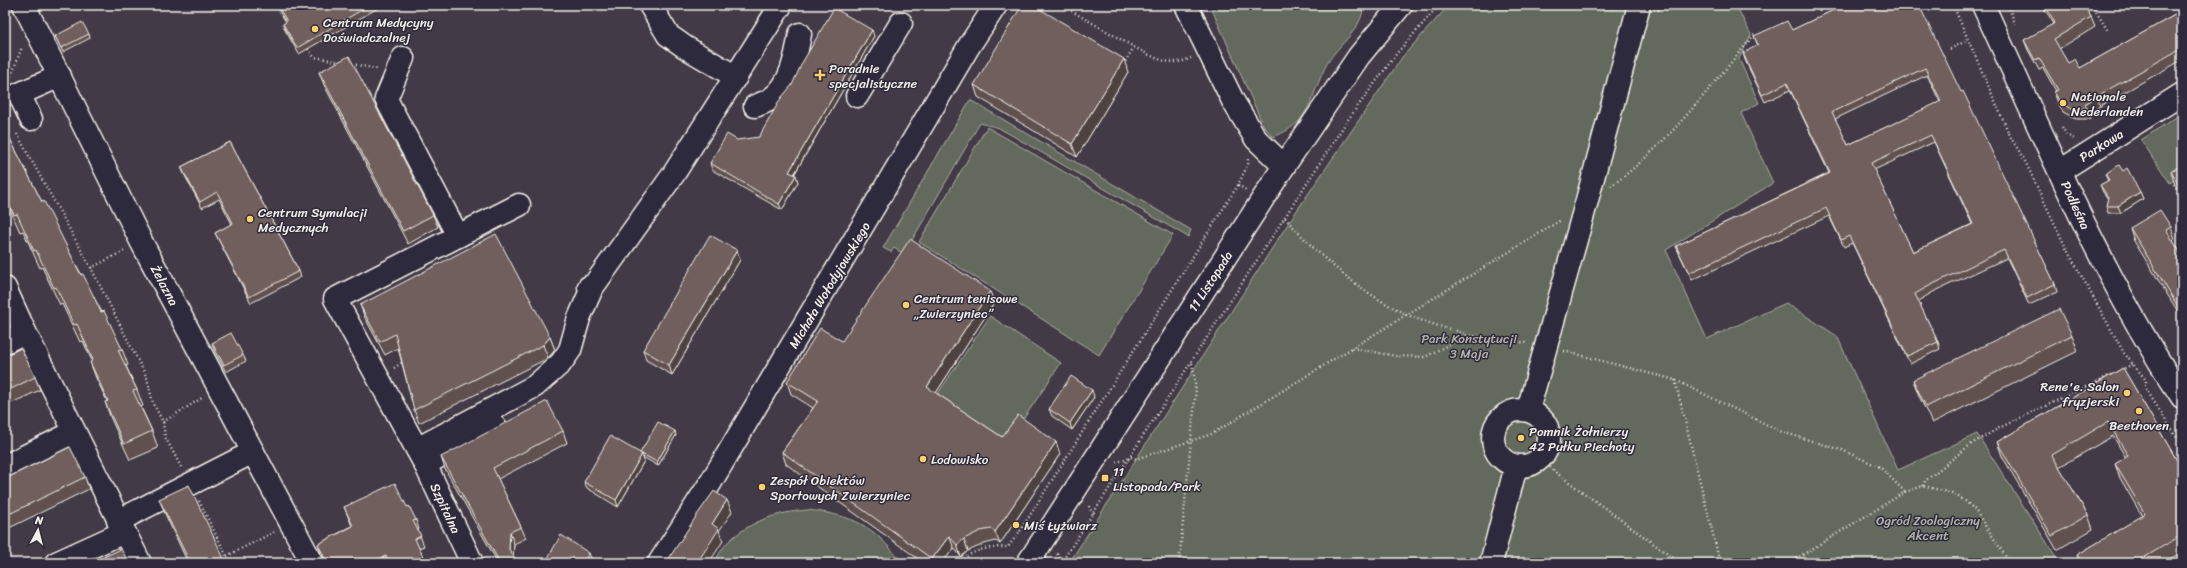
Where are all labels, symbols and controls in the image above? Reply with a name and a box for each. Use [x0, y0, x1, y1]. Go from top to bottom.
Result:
place label: Centrum Medycyny Doświadczalnej [323, 11, 434, 49]
marker: Centrum Medycyny Doświadczalnej [310, 24, 320, 34]
place label: Poradnie specjalistyczne [828, 57, 917, 95]
marker: Poradnie specjalistyczne [814, 69, 826, 81]
place label: Nationale Nederlanden [2071, 85, 2143, 123]
marker: Nationale Nederlanden [2058, 98, 2068, 108]
street label: Parkowa [2074, 123, 2128, 168]
street label: Podleśna [2054, 177, 2097, 234]
place label: Centrum Symulacji Medycznych [258, 201, 368, 239]
marker: Centrum Symulacji Medycznych [245, 214, 255, 224]
street label: Michała Wołodyjowskiego [782, 217, 877, 353]
street label: 11 Listopada [1182, 246, 1239, 317]
street label: Żelazna [144, 261, 185, 310]
place label: Centrum tenisowe „Zwierzyniec” [913, 287, 1018, 325]
marker: Centrum tenisowe „Zwierzyniec” [901, 300, 911, 310]
park label: Park Konstytucji 3 Maja [1421, 327, 1517, 365]
place label: Rene'e. Salon fryzjerski [2040, 375, 2119, 413]
marker: Rene'e. Salon fryzjerski [2122, 388, 2132, 398]
marker: Beethoven [2134, 406, 2144, 416]
place label: Beethoven [2109, 414, 2169, 437]
place label: Pomnik Żołnierzy 42 Pułku Piechoty [1529, 420, 1635, 458]
marker: Pomnik Żołnierzy 42 Pułku Piechoty [1516, 433, 1526, 443]
place label: Lodowisko [931, 448, 989, 471]
marker: Lodowisko [918, 454, 928, 464]
place label: 11 Listopada/Park [1113, 460, 1201, 498]
place label: Zespół Obiektów Sportowych Zwierzyniec [770, 469, 911, 507]
marker: 11 Listopada/Park [1100, 473, 1110, 483]
street label: Szpitalna [424, 479, 468, 538]
marker: Zespół Obiektów Sportowych Zwierzyniec [757, 482, 767, 492]
park label: Ogród Zoologiczny Akcent [1876, 509, 1980, 547]
north arrow [18, 510, 58, 550]
text: N [33, 511, 44, 531]
place label: Miś Łyżwiarz [1024, 514, 1098, 537]
marker: Miś Łyżwiarz [1011, 520, 1021, 530]

